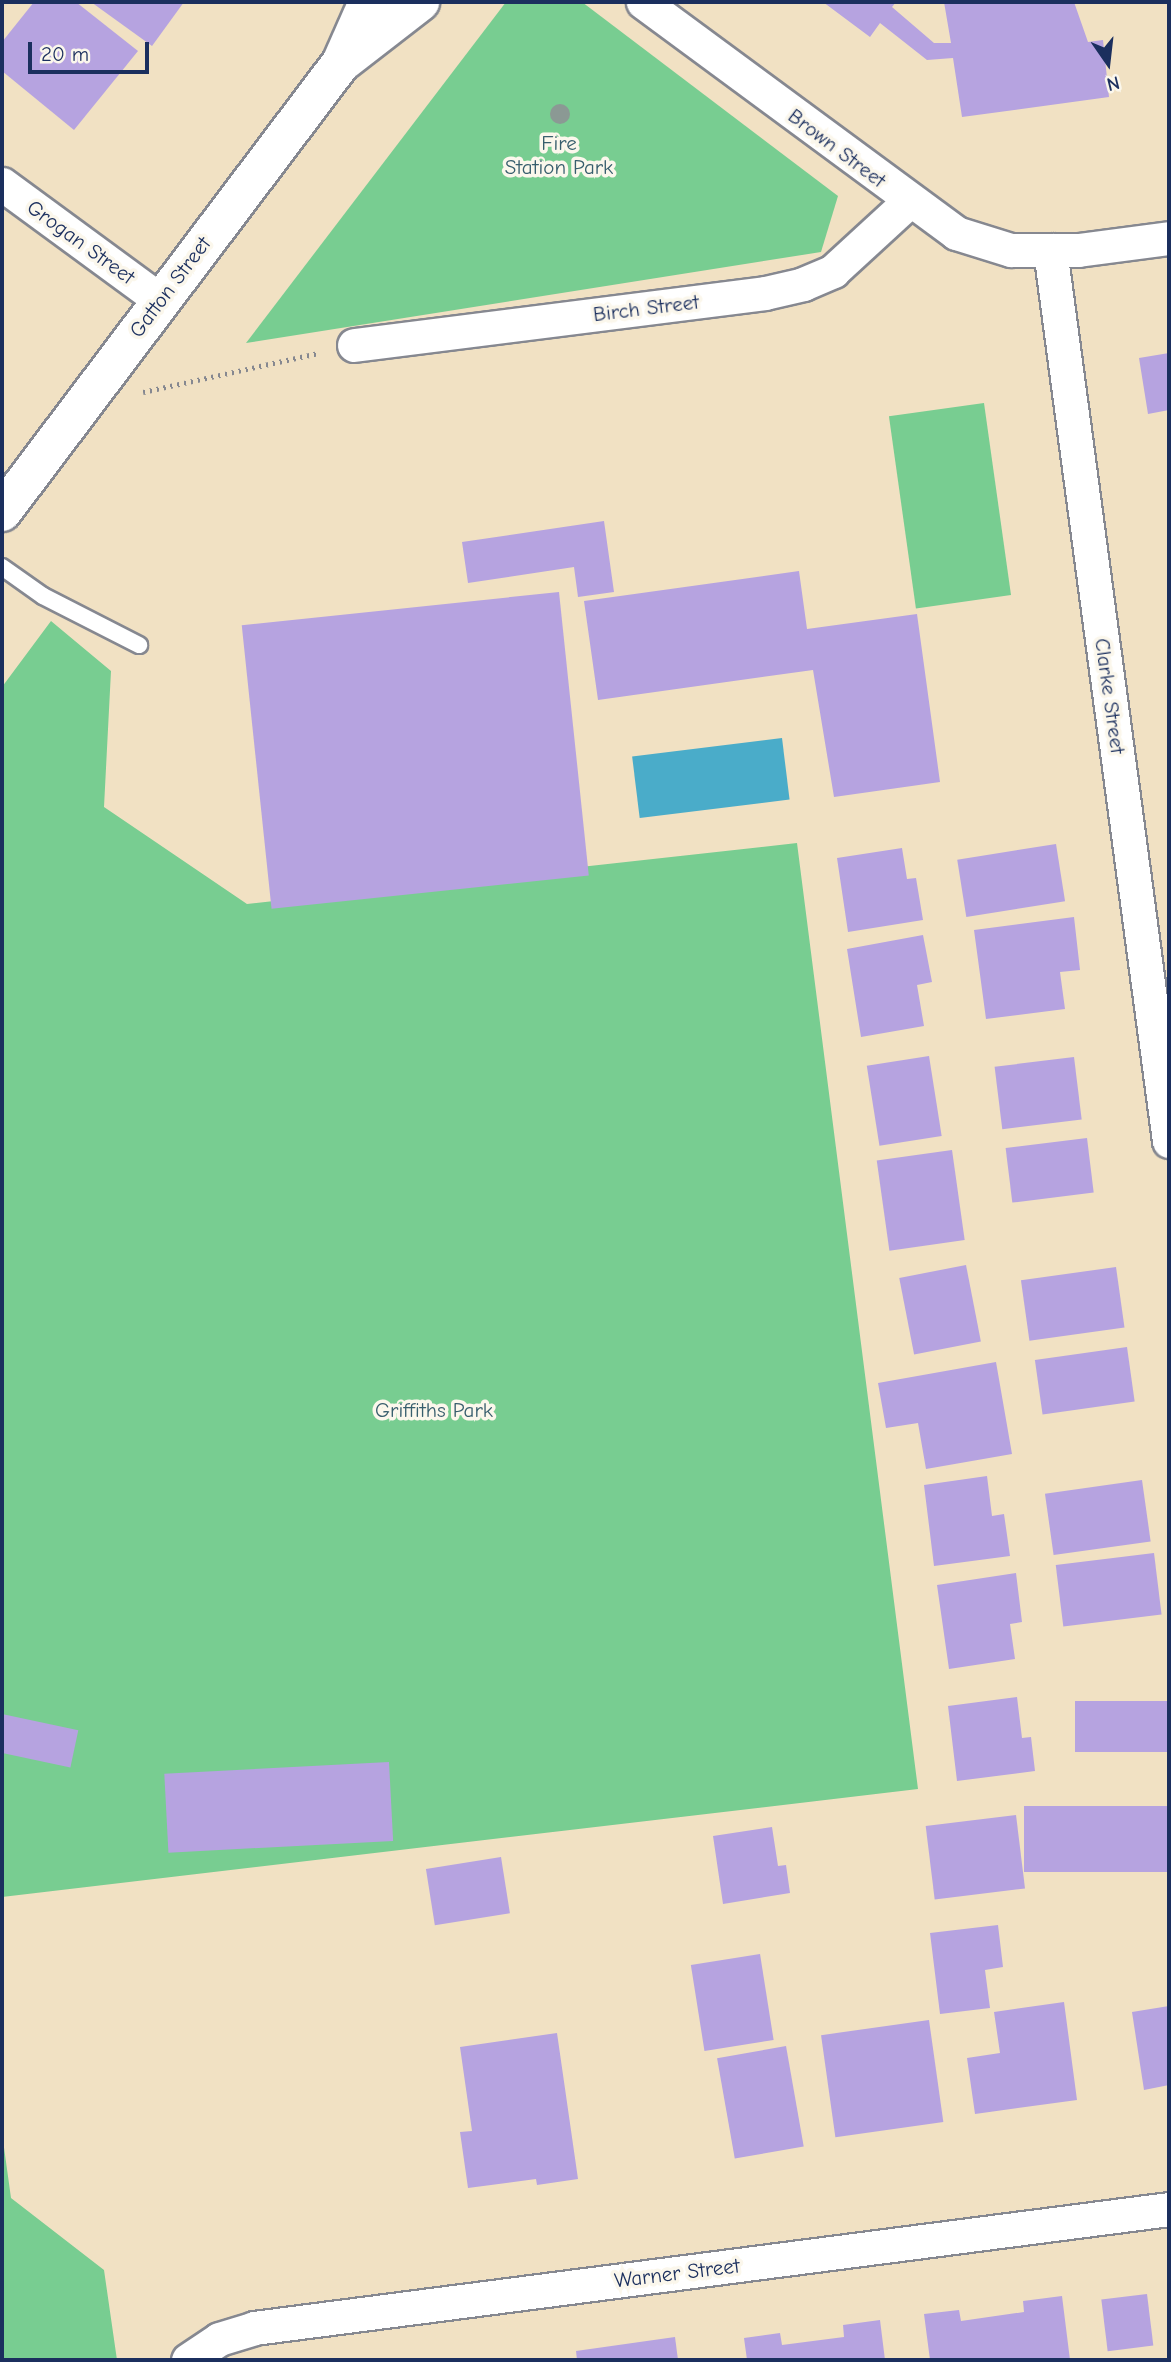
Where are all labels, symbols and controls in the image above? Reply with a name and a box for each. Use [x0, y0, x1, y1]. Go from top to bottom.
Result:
scale bar [32, 28, 152, 72]
north arrow [1073, 28, 1143, 98]
text: 20 m [41, 42, 89, 66]
text: N [1104, 71, 1122, 96]
street label: Brown Street [783, 103, 891, 193]
park label: Fire Station Park [505, 130, 613, 180]
street label: Grogan Street [22, 194, 140, 290]
street label: Gatton Street [124, 232, 216, 342]
street label: Birch Street [592, 289, 700, 327]
street label: Clarke Street [1089, 637, 1131, 755]
park label: Griffiths Park [375, 1397, 493, 1423]
street label: Warner Street [613, 2253, 741, 2293]

